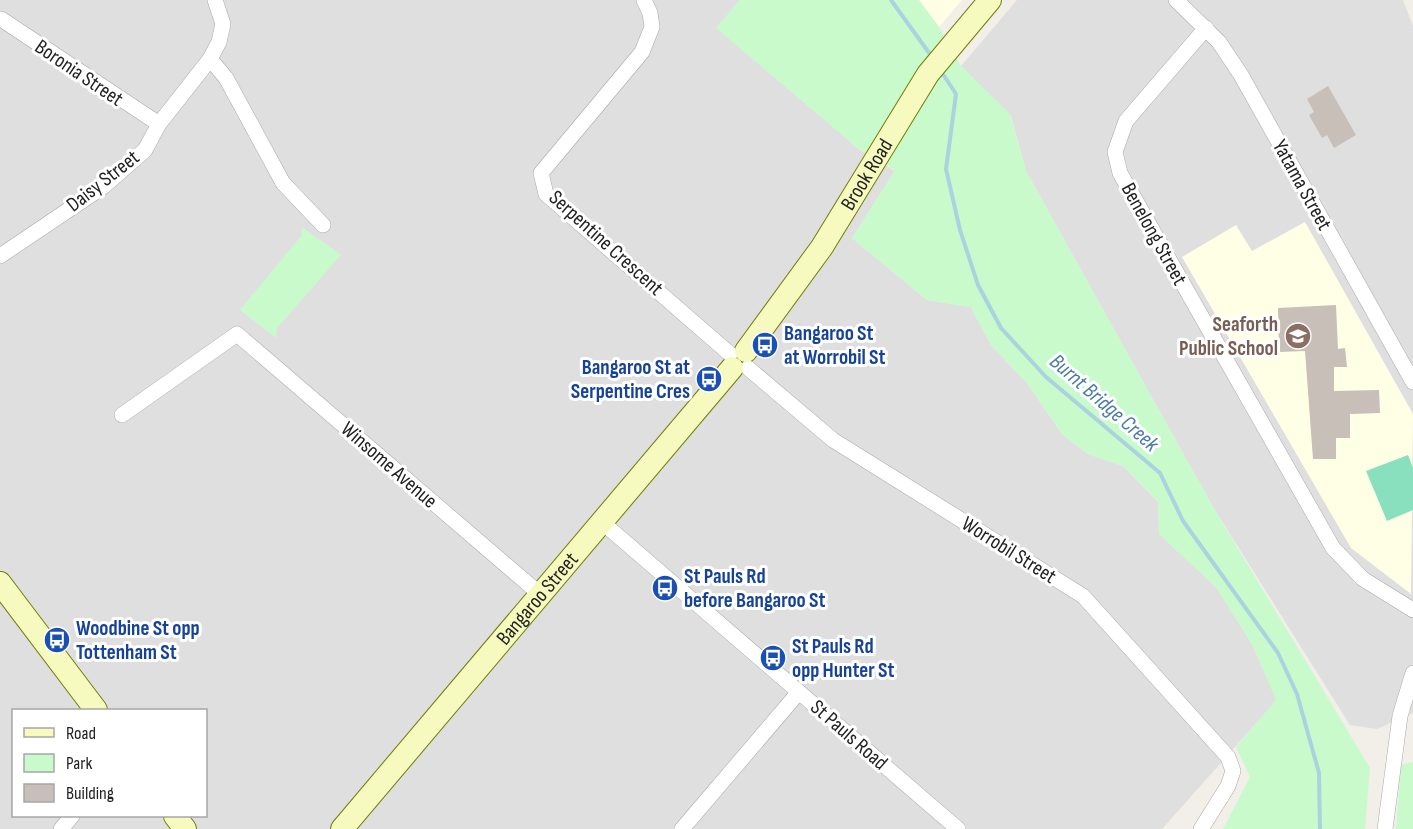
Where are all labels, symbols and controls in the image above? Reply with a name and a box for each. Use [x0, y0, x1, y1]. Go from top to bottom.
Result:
street label: Boronia Street [30, 34, 128, 112]
street label: Brook Road [835, 134, 898, 215]
street label: Yatama Street [1267, 135, 1337, 235]
street label: Daisy Street [62, 145, 144, 217]
street label: Benelong Street [1116, 179, 1192, 289]
street label: Serpentine Crescent [544, 185, 668, 301]
place label: Seaforth Public School [1179, 312, 1278, 361]
place label: Bangaroo St at Worrobil St [784, 321, 885, 370]
school or university icon: Seaforth Public School [1283, 321, 1313, 351]
bus stop icon: Bangaroo St at Worrobil St [750, 330, 780, 360]
water label: Burnt Bridge Creek [1044, 348, 1165, 458]
place label: Bangaroo St at Serpentine Cres [571, 355, 690, 404]
bus stop icon: Bangaroo St at Serpentine Cres [694, 364, 724, 394]
street label: Winsome Avenue [336, 416, 442, 514]
street label: Worrobil Street [957, 511, 1061, 589]
street label: Bangaroo Street [491, 547, 583, 650]
place label: St Pauls Rd before Bangaroo St [684, 564, 826, 613]
bus stop icon: St Pauls Rd before Bangaroo St [650, 573, 680, 603]
place label: Woodbine St opp Tottenham St [76, 616, 200, 665]
bus stop icon: Woodbine St opp Tottenham St [42, 625, 72, 655]
place label: St Pauls Rd opp Hunter St [792, 634, 894, 683]
bus stop icon: St Pauls Rd opp Hunter St [758, 643, 788, 673]
street label: St Pauls Road [805, 695, 893, 775]
legend [12, 709, 207, 817]
text: Road [66, 723, 96, 744]
text: Park [66, 753, 92, 774]
text: Building [66, 783, 114, 804]

